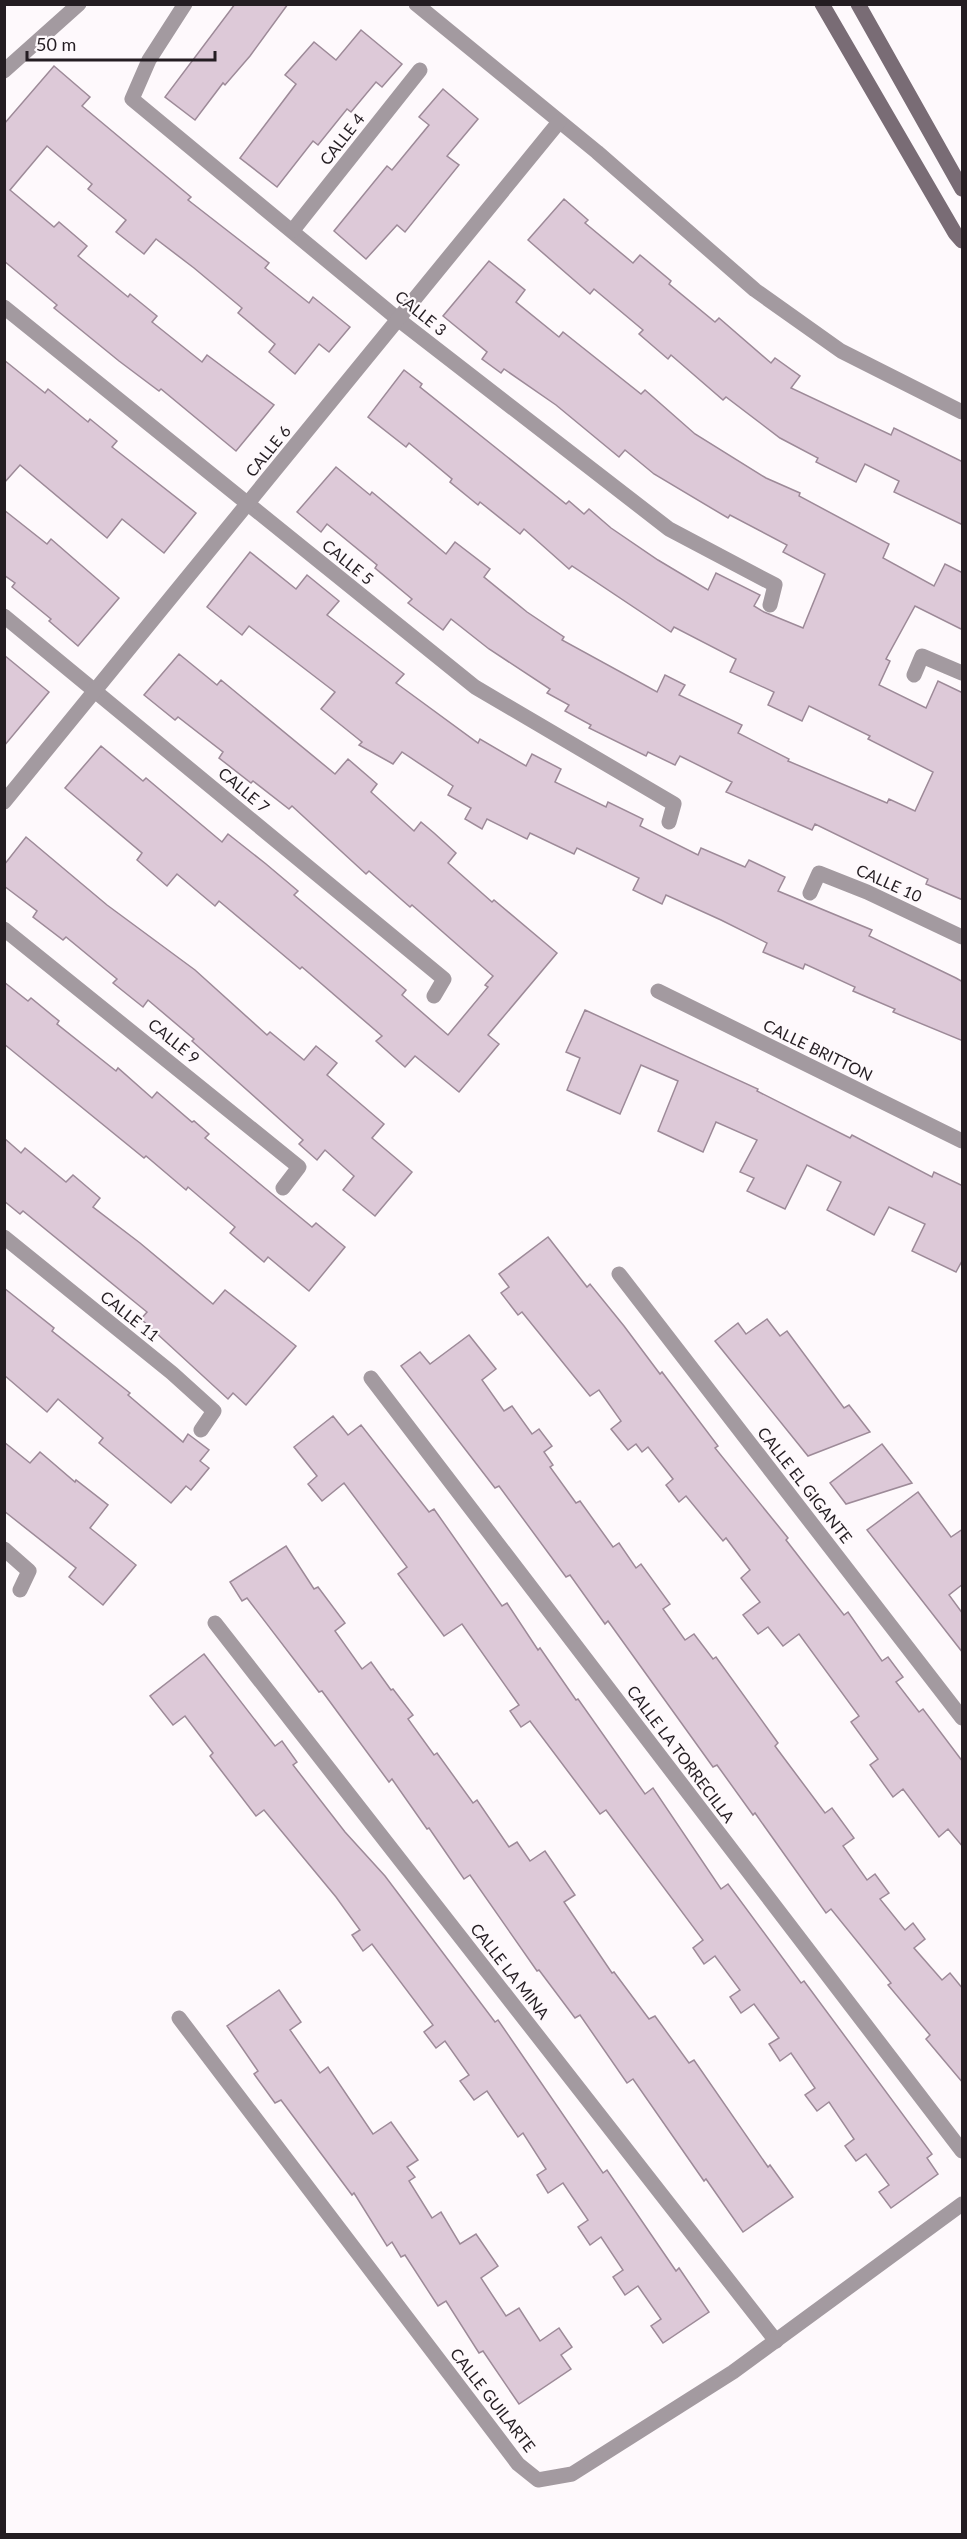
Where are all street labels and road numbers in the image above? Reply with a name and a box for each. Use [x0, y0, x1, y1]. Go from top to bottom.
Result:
street label: CALLE 4 [315, 109, 368, 168]
street label: CALLE 3 [392, 286, 451, 339]
street label: CALLE 6 [241, 421, 294, 480]
street label: CALLE 5 [319, 535, 378, 588]
street label: CALLE 7 [215, 763, 274, 816]
street label: CALLE 10 [853, 860, 925, 905]
street label: CALLE 9 [145, 1014, 204, 1067]
street label: CALLE BRITTON [760, 1015, 876, 1084]
street label: CALLE 11 [97, 1286, 163, 1345]
street label: CALLE EL GIGANTE [754, 1423, 857, 1546]
street label: CALLE LA TORRECILLA [624, 1681, 739, 1826]
street label: CALLE LA MINA [467, 1919, 554, 2022]
street label: CALLE GUILARTE [447, 2344, 540, 2455]

